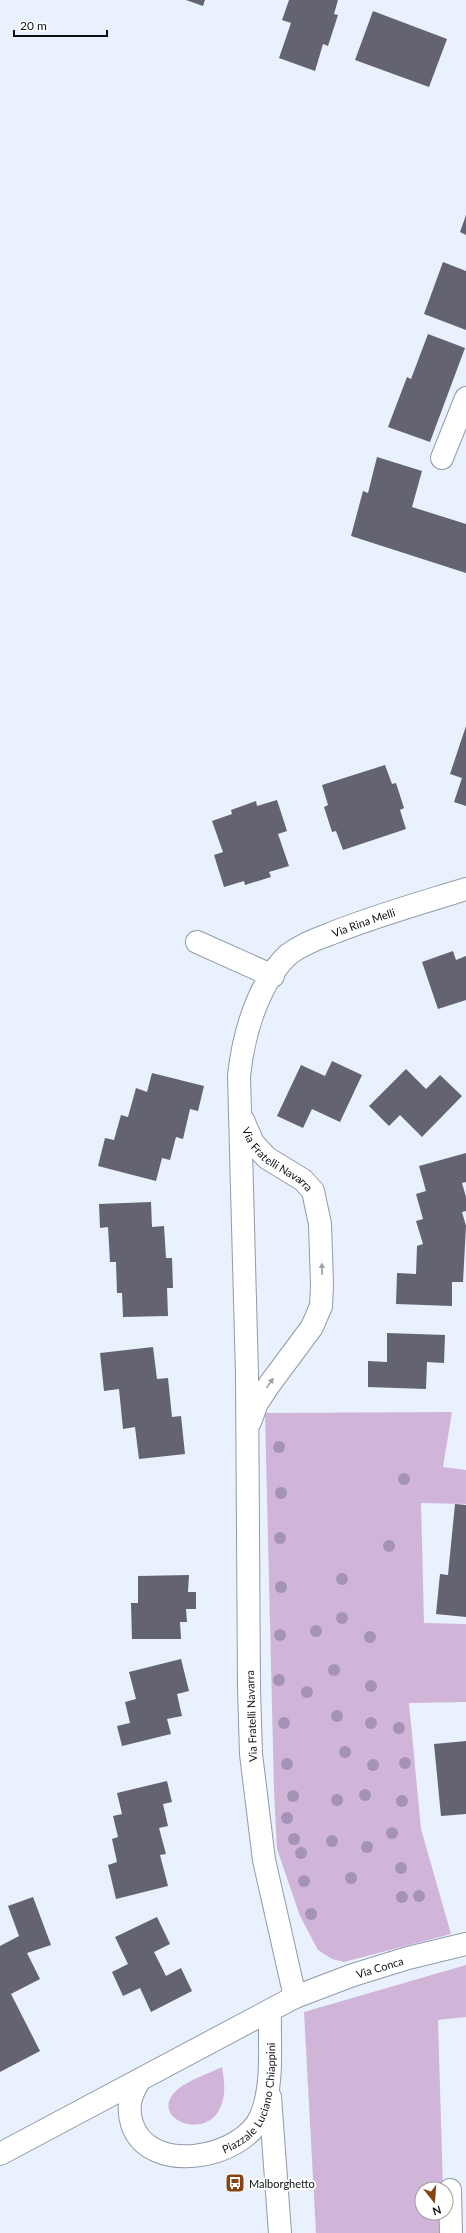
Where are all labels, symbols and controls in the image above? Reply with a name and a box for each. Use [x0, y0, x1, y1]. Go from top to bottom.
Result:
scale bar [14, 12, 107, 38]
text: 20 m [20, 18, 47, 33]
street label: Via Rina Melli [330, 905, 397, 939]
street label: Via Fratelli Navarra [240, 1125, 316, 1193]
one-way arrow [319, 1262, 325, 1275]
one-way arrow [266, 1378, 274, 1389]
street label: Via Fratelli Navarra [243, 1670, 259, 1762]
street label: Via Conca [354, 1953, 405, 1980]
street label: Piazzale Luciano Chiappini [220, 2042, 277, 2155]
bus stop icon: Malborghetto [224, 2172, 246, 2194]
place label: Malborghetto [249, 2177, 315, 2190]
north arrow [414, 2181, 454, 2221]
text: N [431, 2204, 443, 2218]

